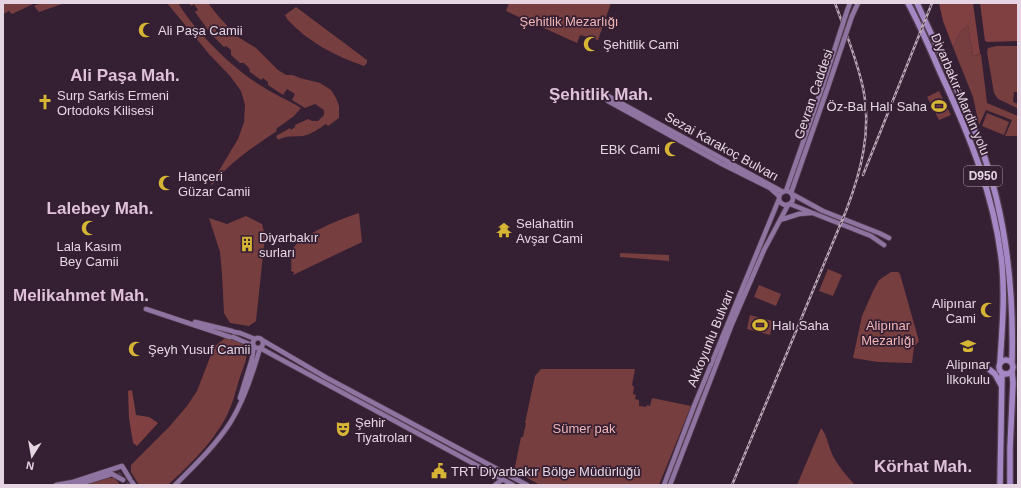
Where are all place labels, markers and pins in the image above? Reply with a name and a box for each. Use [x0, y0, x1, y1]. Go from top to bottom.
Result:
mosque icon: Ali Paşa Camii [137, 21, 155, 39]
place label: Ali Paşa Camii [158, 23, 243, 38]
mosque icon: Şehitlik Cami [582, 35, 600, 53]
place label: Şehitlik Cami [603, 37, 679, 52]
place label: Surp Sarkis Ermeni Ortodoks Kilisesi [57, 88, 169, 118]
church icon: Surp Sarkis Ermeni Ortodoks Kilisesi [36, 93, 54, 111]
sports icon: Öz-Bal Halı Saha [930, 97, 948, 115]
place label: Öz-Bal Halı Saha [827, 99, 928, 114]
mosque icon: EBK Cami [663, 140, 681, 158]
place label: EBK Cami [600, 142, 660, 157]
place label: Hançeri Güzar Camii [178, 169, 250, 199]
mosque icon: Hançeri Güzar Camii [157, 174, 175, 192]
place label: Selahattin Avşar Cami [516, 216, 583, 246]
mosque icon: Lala Kasım Bey Camii [80, 219, 98, 237]
temple icon: Selahattin Avşar Cami [495, 221, 513, 239]
place label: Diyarbakır surları [259, 230, 319, 260]
building icon: Diyarbakır surları [238, 235, 256, 253]
place label: Lala Kasım Bey Camii [56, 239, 122, 269]
place label: Alipınar Cami [932, 296, 977, 326]
mosque icon: Alipınar Cami [979, 301, 997, 319]
sports icon: Halı Saha [751, 316, 769, 334]
place label: Halı Saha [772, 318, 830, 333]
school or university icon: Alipınar İlkokulu [959, 337, 977, 355]
mosque icon: Şeyh Yusuf Camii [127, 340, 145, 358]
place label: Şeyh Yusuf Camii [148, 342, 250, 357]
place label: Alipınar İlkokulu [946, 357, 991, 387]
place label: Şehir Tiyatroları [355, 415, 412, 445]
theatre icon: Şehir Tiyatroları [334, 420, 352, 438]
public building icon: TRT Diyarbakır Bölge Müdürlüğü [430, 462, 448, 480]
place label: TRT Diyarbakır Bölge Müdürlüğü [451, 464, 641, 479]

